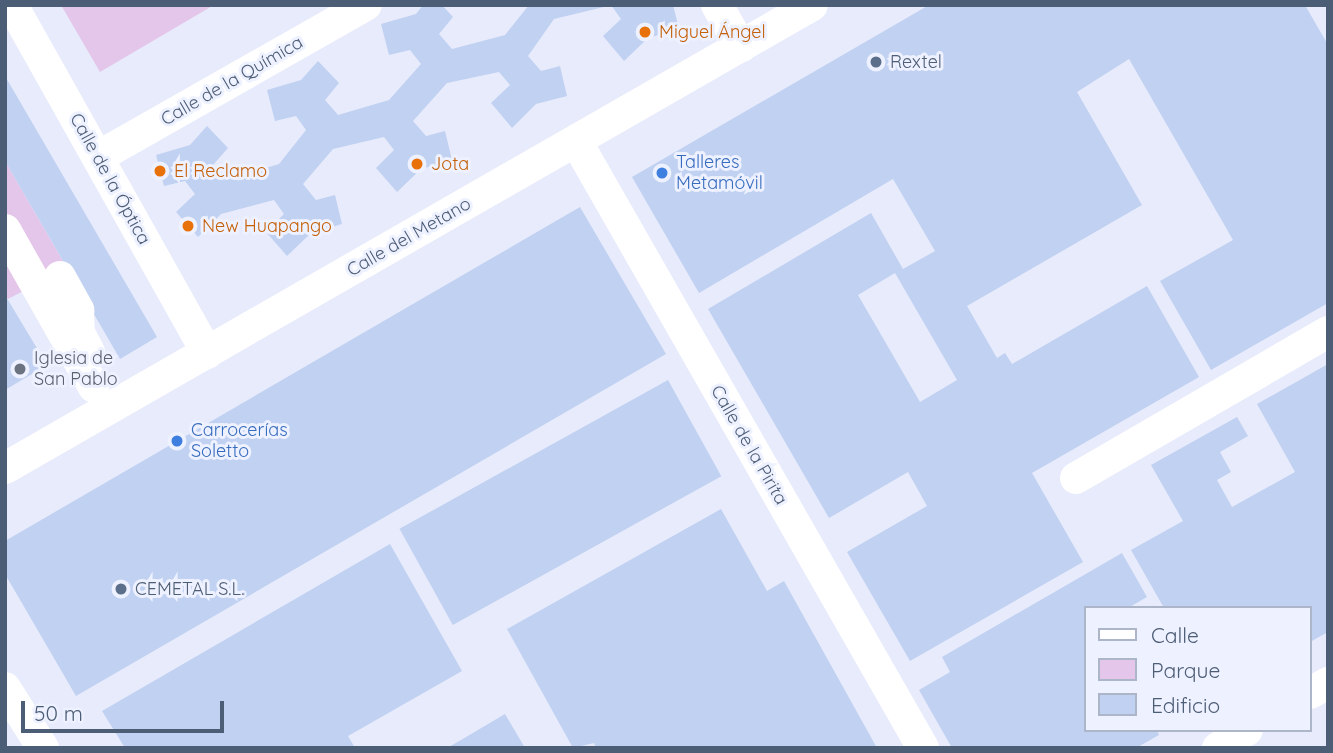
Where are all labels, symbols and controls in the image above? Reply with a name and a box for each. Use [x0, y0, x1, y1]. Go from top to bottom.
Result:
place label: Miguel Ángel [659, 21, 766, 43]
marker: Miguel Ángel [637, 24, 653, 40]
street label: Calle de la Química [157, 32, 307, 130]
place label: Rextel [890, 51, 942, 73]
marker: Rextel [868, 54, 884, 70]
street label: Calle de la Óptica [65, 110, 155, 248]
place label: Talleres Metamóvil [676, 152, 763, 194]
place label: Jota [431, 153, 469, 175]
marker: Jota [409, 156, 425, 172]
place label: El Reclamo [174, 160, 267, 182]
marker: El Reclamo [152, 163, 168, 179]
marker: Talleres Metamóvil [654, 165, 670, 181]
street label: Calle del Metano [343, 193, 475, 281]
place label: New Huapango [202, 215, 332, 237]
marker: New Huapango [180, 218, 196, 234]
place label: Iglesia de San Pablo [34, 348, 118, 390]
marker: Iglesia de San Pablo [12, 361, 28, 377]
street label: Calle de la Pirita [706, 382, 792, 508]
place label: Carrocerías Soletto [191, 420, 288, 462]
marker: Carrocerías Soletto [169, 433, 185, 449]
place label: CEMETAL S.L. [135, 578, 244, 600]
marker: CEMETAL S.L. [113, 581, 129, 597]
legend [1084, 606, 1312, 732]
text: Calle [1151, 622, 1199, 648]
text: Parque [1151, 657, 1220, 683]
scale bar [24, 686, 228, 730]
text: Edificio [1151, 692, 1220, 718]
text: 50 m [34, 700, 83, 726]

